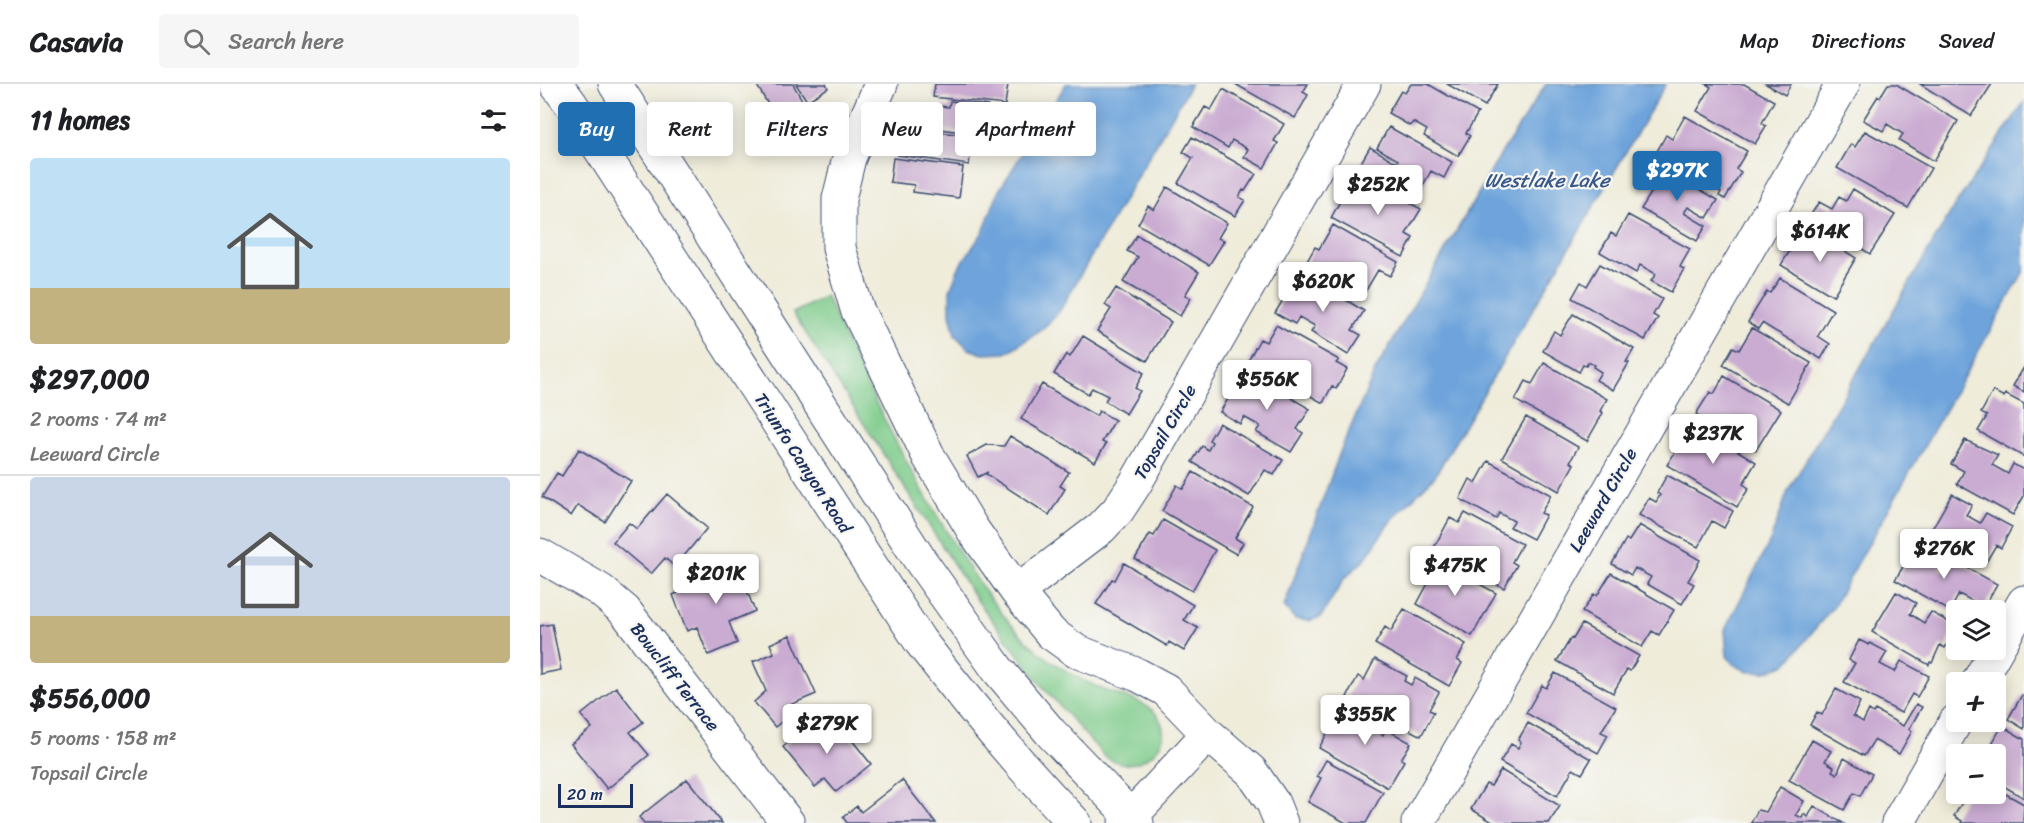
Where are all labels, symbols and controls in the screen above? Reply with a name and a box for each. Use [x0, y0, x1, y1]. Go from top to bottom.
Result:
search box [159, 14, 579, 68]
text: Casavia [30, 17, 123, 66]
text: Search here [228, 22, 344, 61]
text: Map [1740, 22, 1778, 60]
text: Directions [1811, 22, 1906, 60]
text: Saved [1939, 22, 1994, 60]
icon: search [180, 25, 213, 58]
text: 11 homes [30, 97, 130, 143]
chip: Buy [558, 102, 635, 156]
chip: Rent [647, 102, 733, 156]
chip: Filters [745, 102, 849, 156]
chip: New [861, 102, 943, 156]
chip: Apartment [955, 102, 1096, 156]
icon: filters [477, 104, 510, 137]
pin: $297K [1635, 151, 1719, 202]
text: $297K [1647, 153, 1707, 188]
water label: Westlake Lake [1484, 163, 1611, 198]
pin: $252K [1336, 165, 1420, 216]
text: $252K [1348, 167, 1408, 202]
icon: home [216, 197, 324, 305]
pin: $614K [1778, 212, 1862, 263]
text: $614K [1791, 214, 1849, 249]
pin: $620K [1281, 262, 1365, 313]
text: $620K [1292, 264, 1354, 299]
text: $297,000 [30, 356, 150, 402]
pin: $556K [1225, 360, 1309, 411]
text: $556K [1236, 362, 1298, 397]
street label: Topsail Circle [1125, 378, 1205, 486]
street label: Triunfo Canyon Road [745, 386, 862, 541]
text: 2 rooms · 74 m² [30, 402, 167, 437]
pin: $237K [1671, 414, 1755, 465]
text: $237K [1683, 416, 1743, 451]
text: Leeward Circle [30, 437, 160, 472]
street label: Leeward Circle [1560, 441, 1646, 559]
icon: home [216, 516, 324, 624]
pin: $276K [1902, 529, 1986, 580]
text: $276K [1914, 531, 1974, 566]
pin: $475K [1413, 546, 1497, 597]
text: $475K [1424, 548, 1486, 583]
pin: $201K [674, 554, 758, 605]
text: $201K [687, 556, 745, 591]
map controls [1946, 600, 2006, 804]
button: layers [1946, 600, 2006, 660]
street label: Bowcliff Terrace [622, 615, 728, 739]
button: + [1946, 672, 2006, 732]
text: $556,000 [30, 675, 150, 721]
pin: $355K [1323, 695, 1407, 746]
text: $355K [1334, 697, 1396, 732]
pin: $279K [785, 704, 869, 755]
text: $279K [797, 706, 857, 741]
text: 5 rooms · 158 m² [30, 721, 177, 756]
button: − [1946, 744, 2006, 804]
text: Topsail Circle [30, 756, 148, 791]
text: 20 m [567, 780, 603, 809]
scale bar [558, 781, 633, 808]

